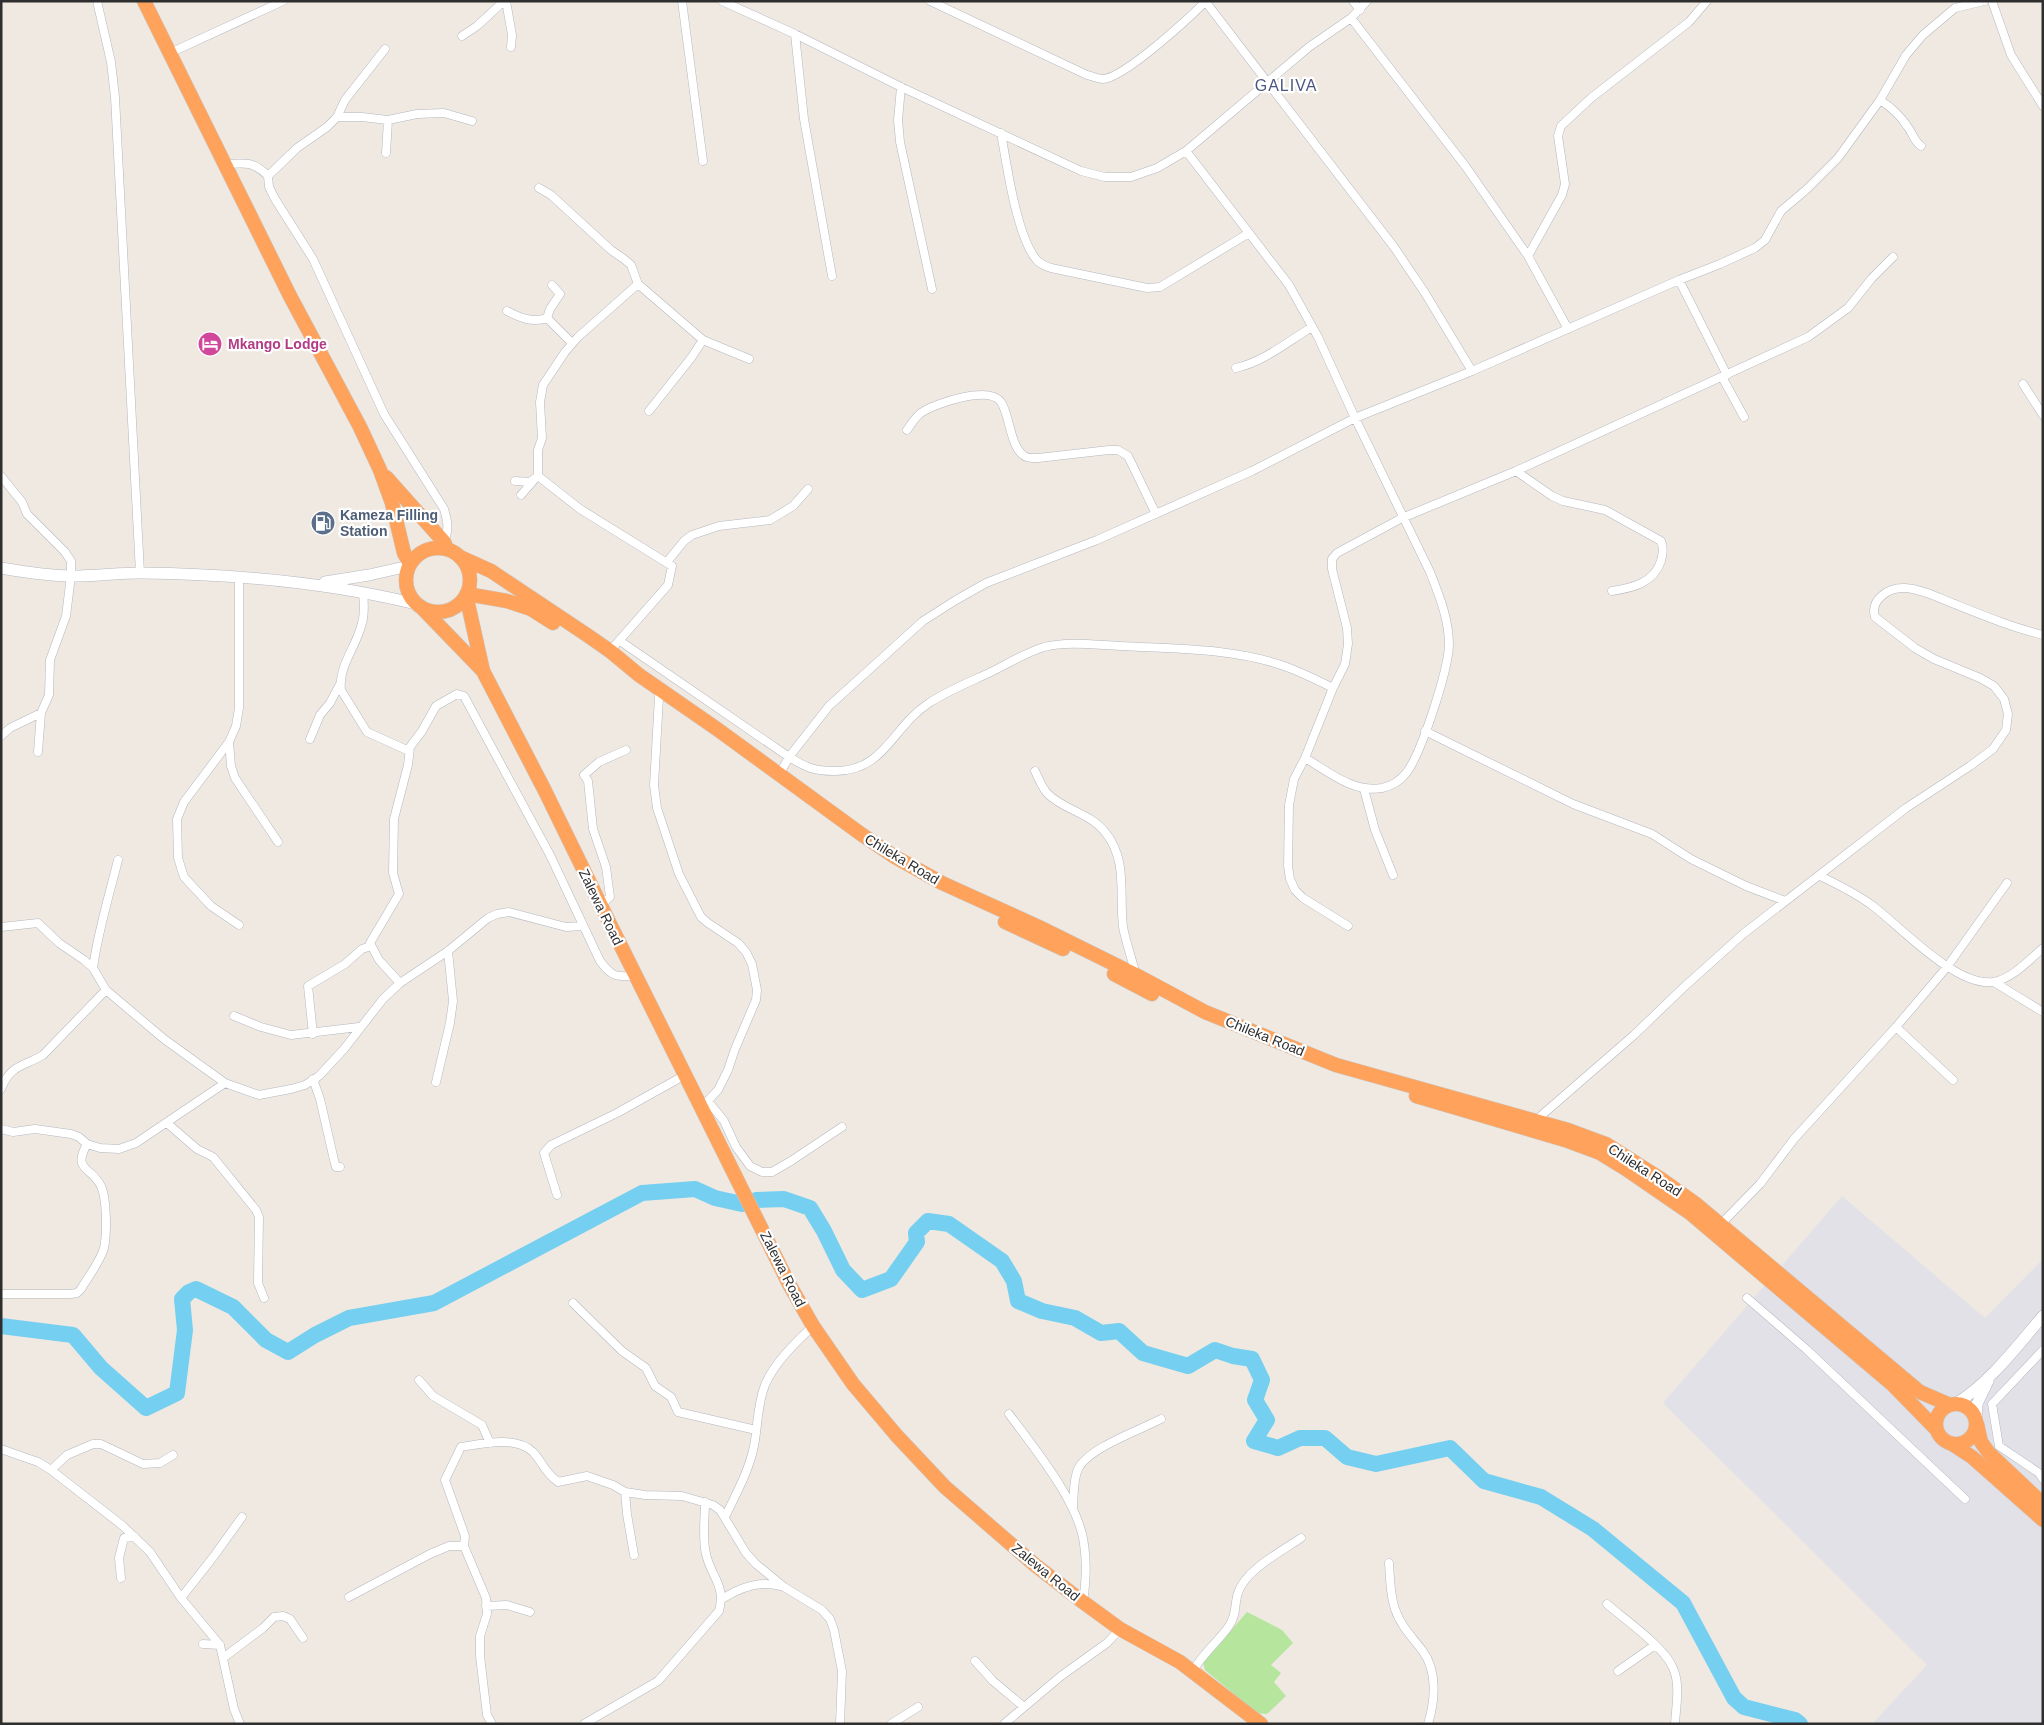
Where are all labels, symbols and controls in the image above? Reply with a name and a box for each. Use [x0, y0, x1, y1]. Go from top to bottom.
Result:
district label: GALIVA [1255, 77, 1317, 94]
hotel icon: Mkango Lodge [197, 331, 223, 357]
place label: Mkango Lodge [228, 336, 327, 352]
place label: Kameza Filling Station [340, 507, 438, 539]
fuel station icon: Kameza Filling Station [310, 510, 336, 536]
street label: Chileka Road [862, 830, 942, 888]
street label: Zalewa Road [576, 866, 626, 948]
street label: Chileka Road [1223, 1013, 1307, 1059]
street label: Chileka Road [1605, 1140, 1685, 1200]
street label: Zalewa Road [757, 1229, 809, 1309]
street label: Zalewa Road [1009, 1540, 1083, 1604]

